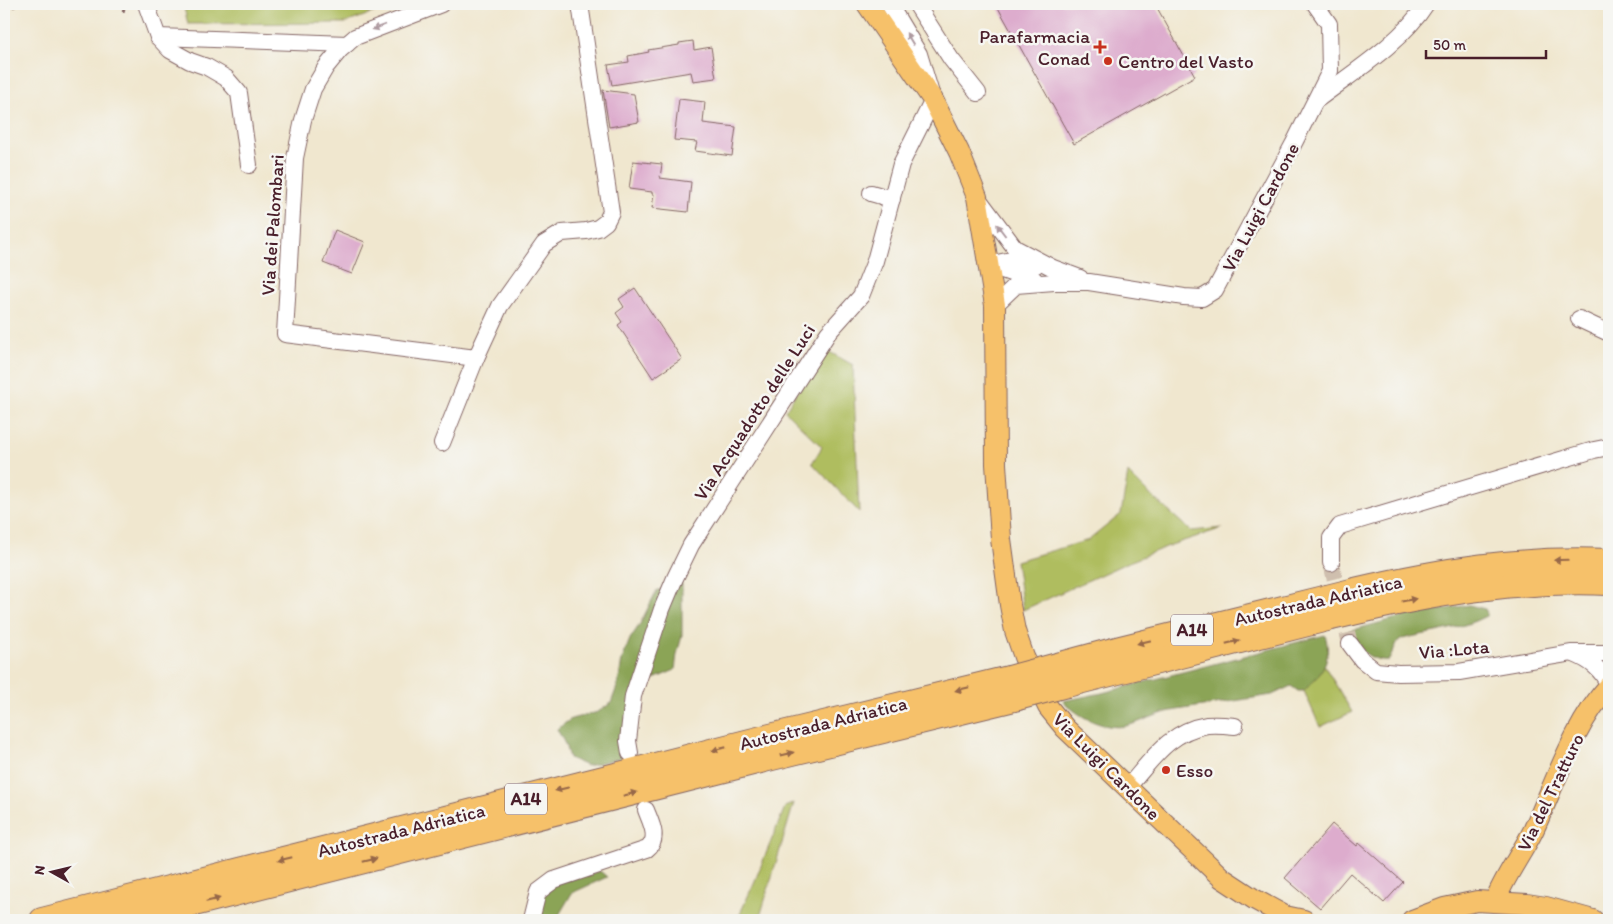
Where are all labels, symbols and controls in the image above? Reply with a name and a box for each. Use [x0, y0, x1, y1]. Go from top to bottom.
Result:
one-way arrow [372, 24, 387, 31]
place label: Parafarmacia Conad [979, 25, 1090, 70]
scale bar [1426, 28, 1546, 60]
one-way arrow [905, 32, 914, 45]
text: 50 m [1433, 36, 1466, 54]
marker: Parafarmacia Conad [1094, 41, 1106, 53]
place label: Centro del Vasto [1118, 50, 1254, 73]
marker: Centro del Vasto [1102, 55, 1114, 67]
street label: Via Luigi Cardone [1217, 139, 1304, 276]
street label: Via dei Palombari [256, 154, 289, 296]
one-way arrow [996, 223, 1006, 236]
street label: Via Acquadotto delle Luci [689, 320, 820, 505]
one-way arrow [1552, 556, 1568, 564]
street label: Autostrada Adriatica [1232, 570, 1404, 631]
one-way arrow [1401, 596, 1417, 604]
road number: A14 [1171, 614, 1213, 646]
street label: Via :Lota [1418, 635, 1490, 664]
one-way arrow [1137, 638, 1152, 646]
one-way arrow [1225, 638, 1240, 646]
one-way arrow [954, 685, 969, 693]
street label: Autostrada Adriatica [737, 692, 909, 755]
street label: Via Luigi Cardone [1048, 708, 1165, 825]
street label: Via del Tratturo [1512, 730, 1589, 855]
one-way arrow [712, 745, 727, 753]
one-way arrow [780, 750, 795, 758]
place label: Esso [1176, 759, 1213, 782]
marker: Esso [1160, 764, 1172, 776]
road number: A14 [505, 784, 547, 814]
one-way arrow [554, 786, 569, 794]
one-way arrow [622, 790, 637, 798]
street label: Autostrada Adriatica [315, 799, 487, 862]
north arrow [28, 846, 78, 896]
one-way arrow [278, 855, 293, 863]
one-way arrow [363, 856, 378, 864]
text: N [31, 864, 49, 876]
one-way arrow [205, 896, 220, 904]

